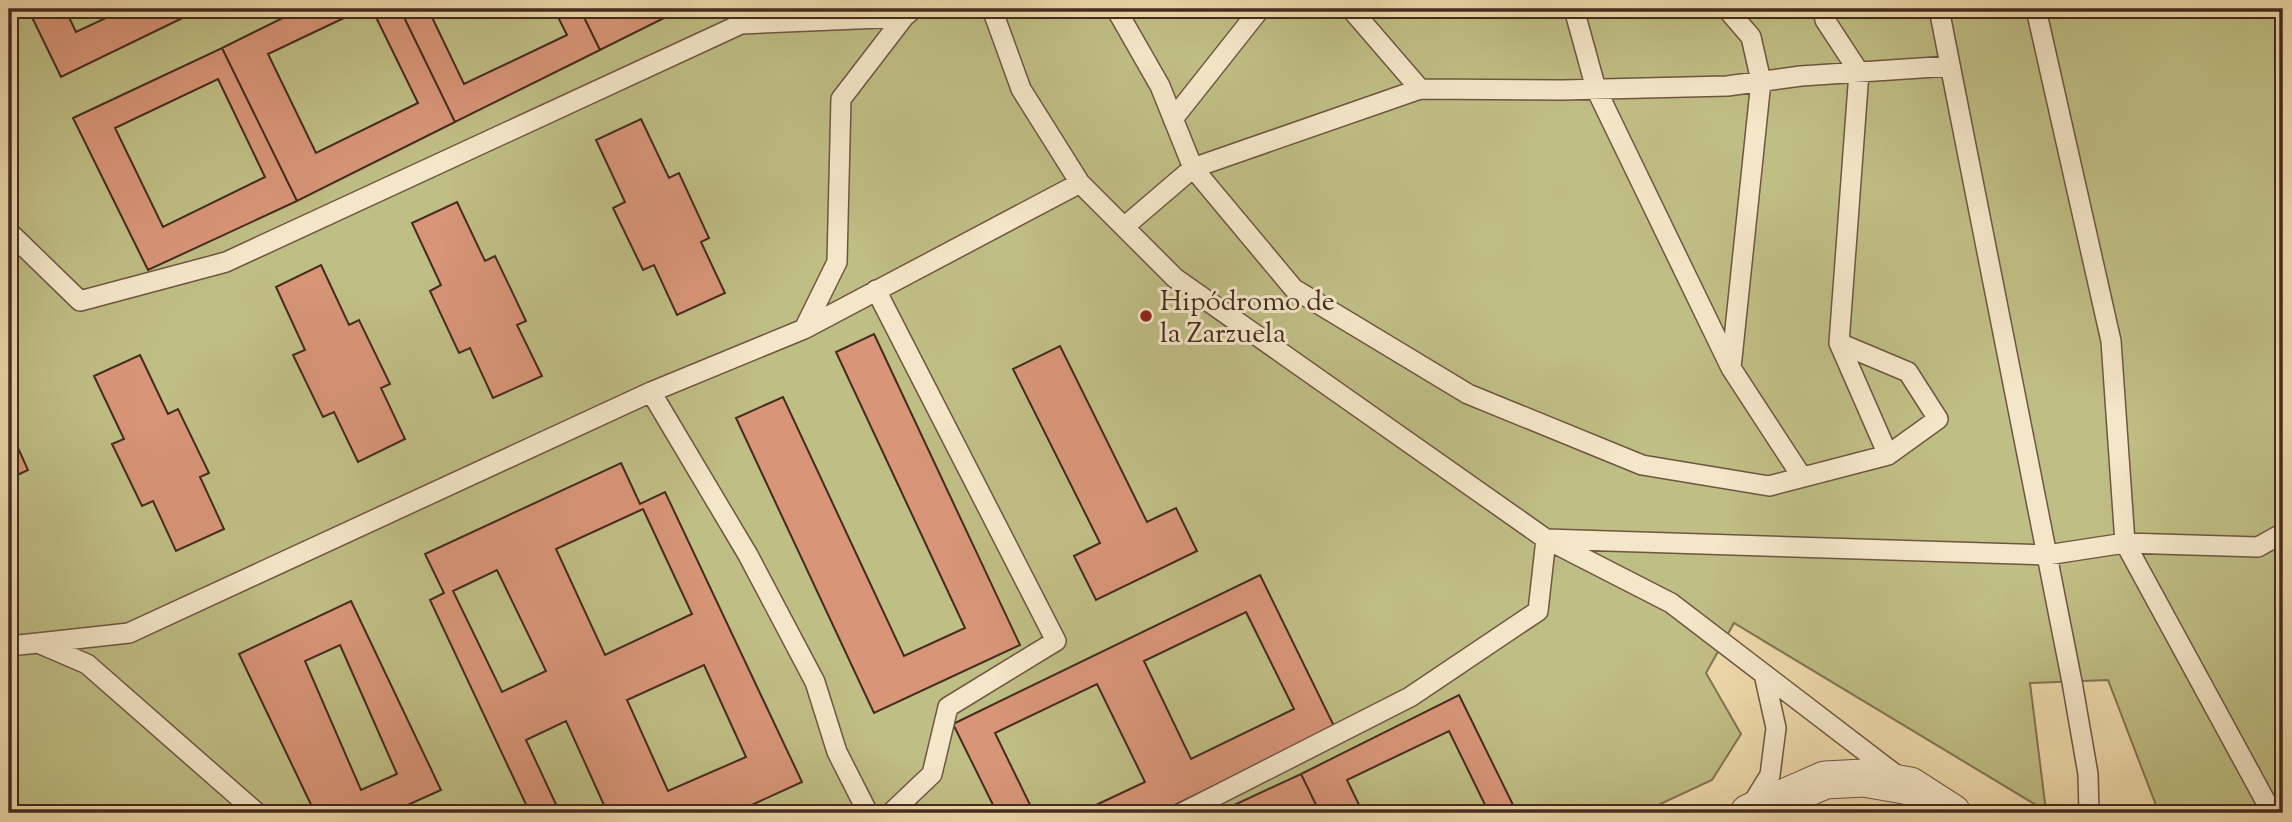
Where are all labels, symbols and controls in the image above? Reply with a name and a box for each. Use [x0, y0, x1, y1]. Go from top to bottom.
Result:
place label: Hipódromo de la Zarzuela [1160, 283, 1335, 355]
marker: Hipódromo de la Zarzuela [1138, 308, 1154, 324]

